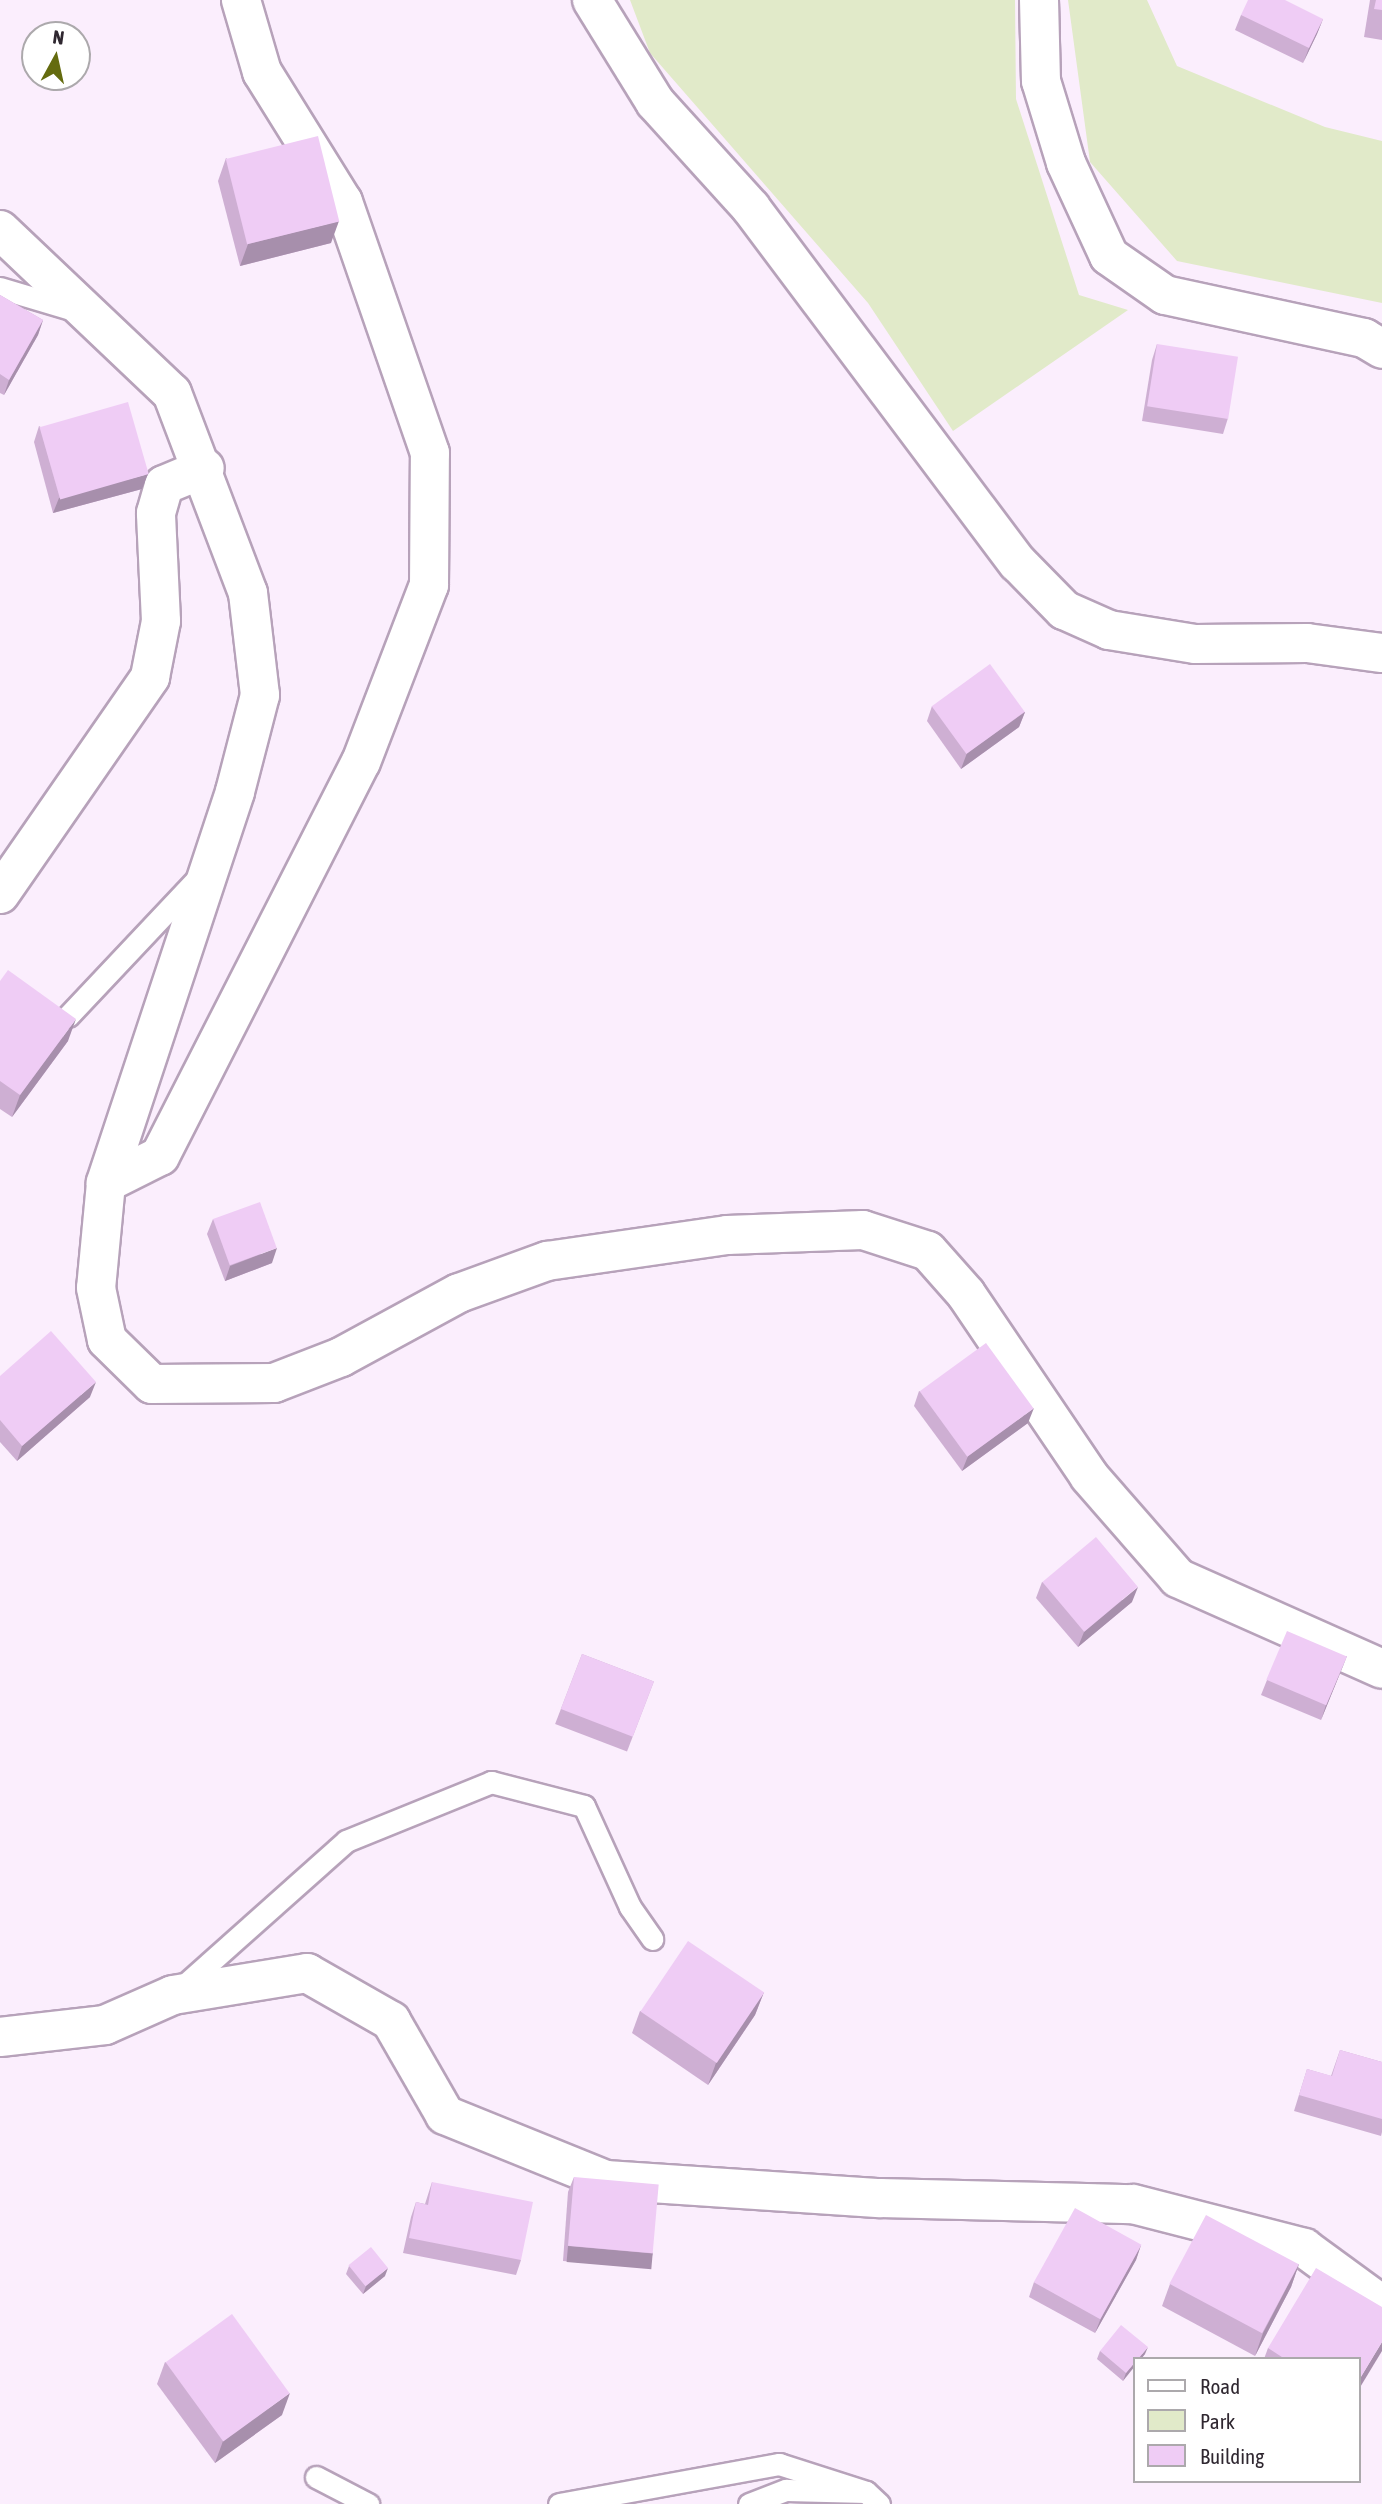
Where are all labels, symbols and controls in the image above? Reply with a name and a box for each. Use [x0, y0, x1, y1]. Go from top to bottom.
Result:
north arrow [21, 21, 91, 91]
text: N [52, 26, 66, 49]
legend [1134, 2357, 1361, 2483]
text: Road [1200, 2374, 1240, 2398]
text: Park [1200, 2409, 1235, 2433]
text: Building [1200, 2444, 1264, 2468]

